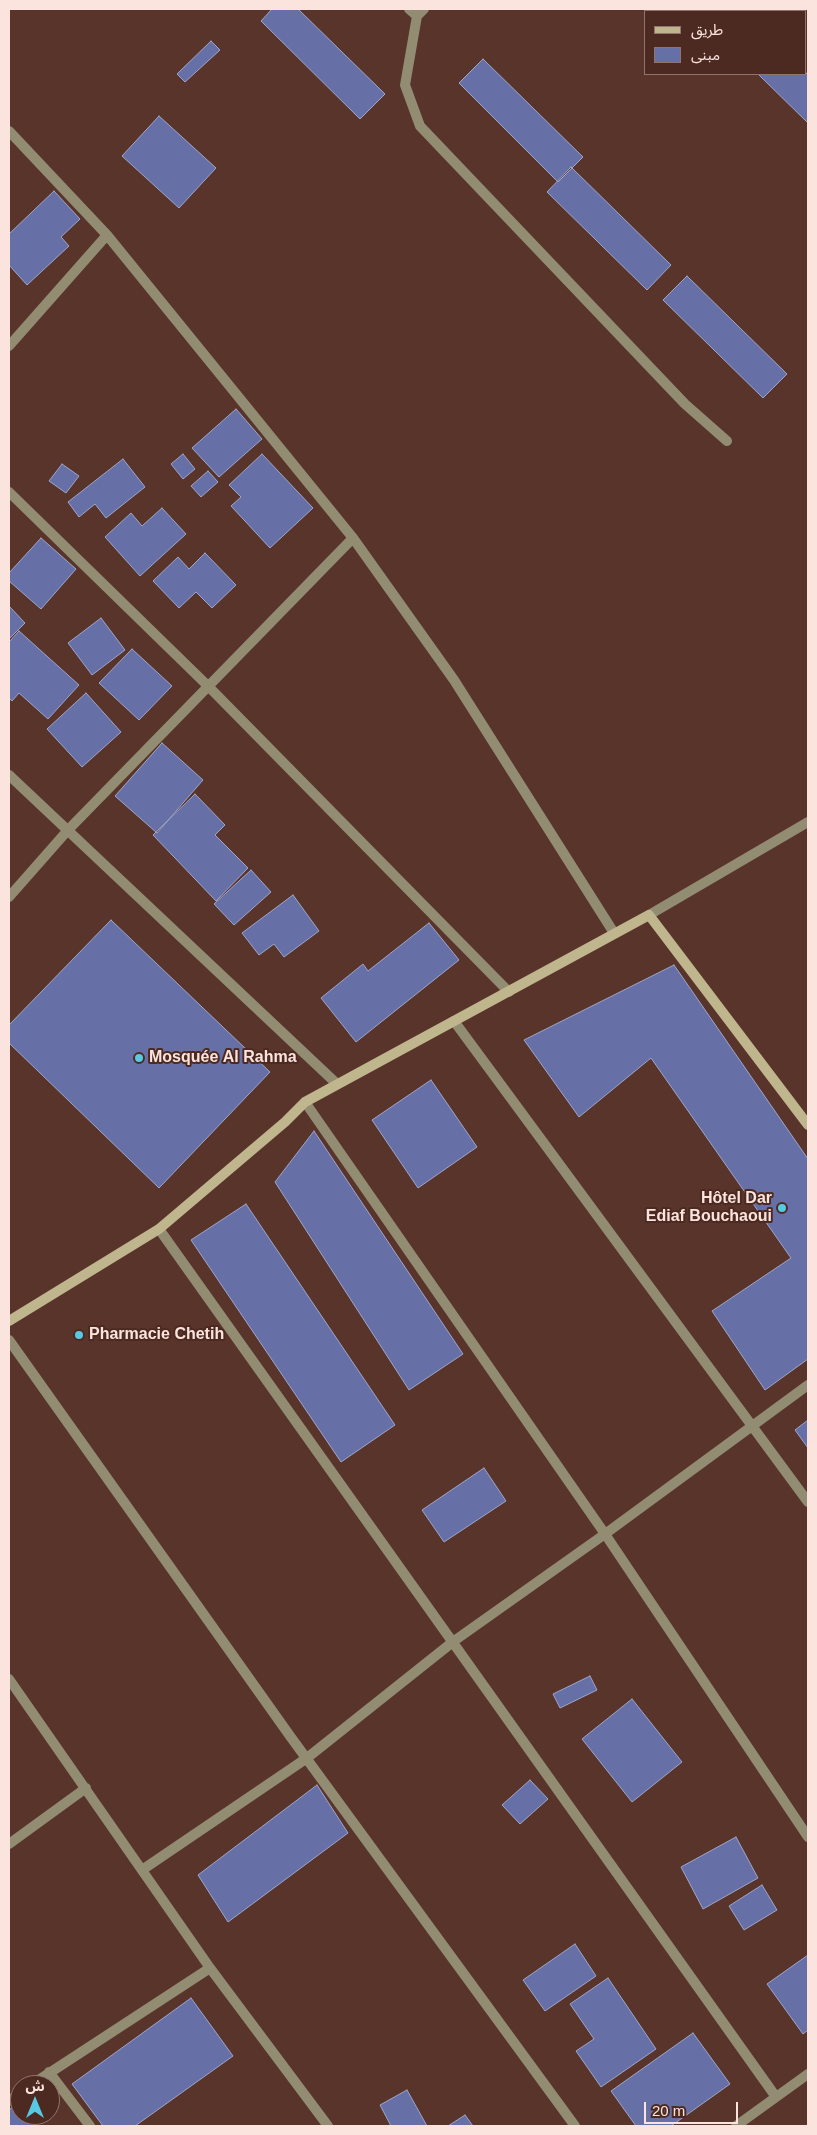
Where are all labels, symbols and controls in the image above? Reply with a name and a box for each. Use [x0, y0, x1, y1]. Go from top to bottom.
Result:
legend [644, 10, 807, 75]
text: طريق [691, 21, 723, 38]
text: مبنى [691, 46, 720, 63]
place label: Mosquée Al Rahma [149, 1048, 297, 1068]
marker: Mosquée Al Rahma [133, 1052, 145, 1064]
place label: Hôtel Dar Ediaf Bouchaoui [646, 1189, 772, 1227]
marker: Hôtel Dar Ediaf Bouchaoui [776, 1202, 788, 1214]
place label: Pharmacie Chetih [89, 1325, 224, 1345]
marker: Pharmacie Chetih [73, 1329, 85, 1341]
north arrow [10, 2075, 60, 2125]
text: ش [25, 2078, 45, 2094]
scale bar [647, 2092, 741, 2124]
text: 20 m [652, 2102, 685, 2119]

